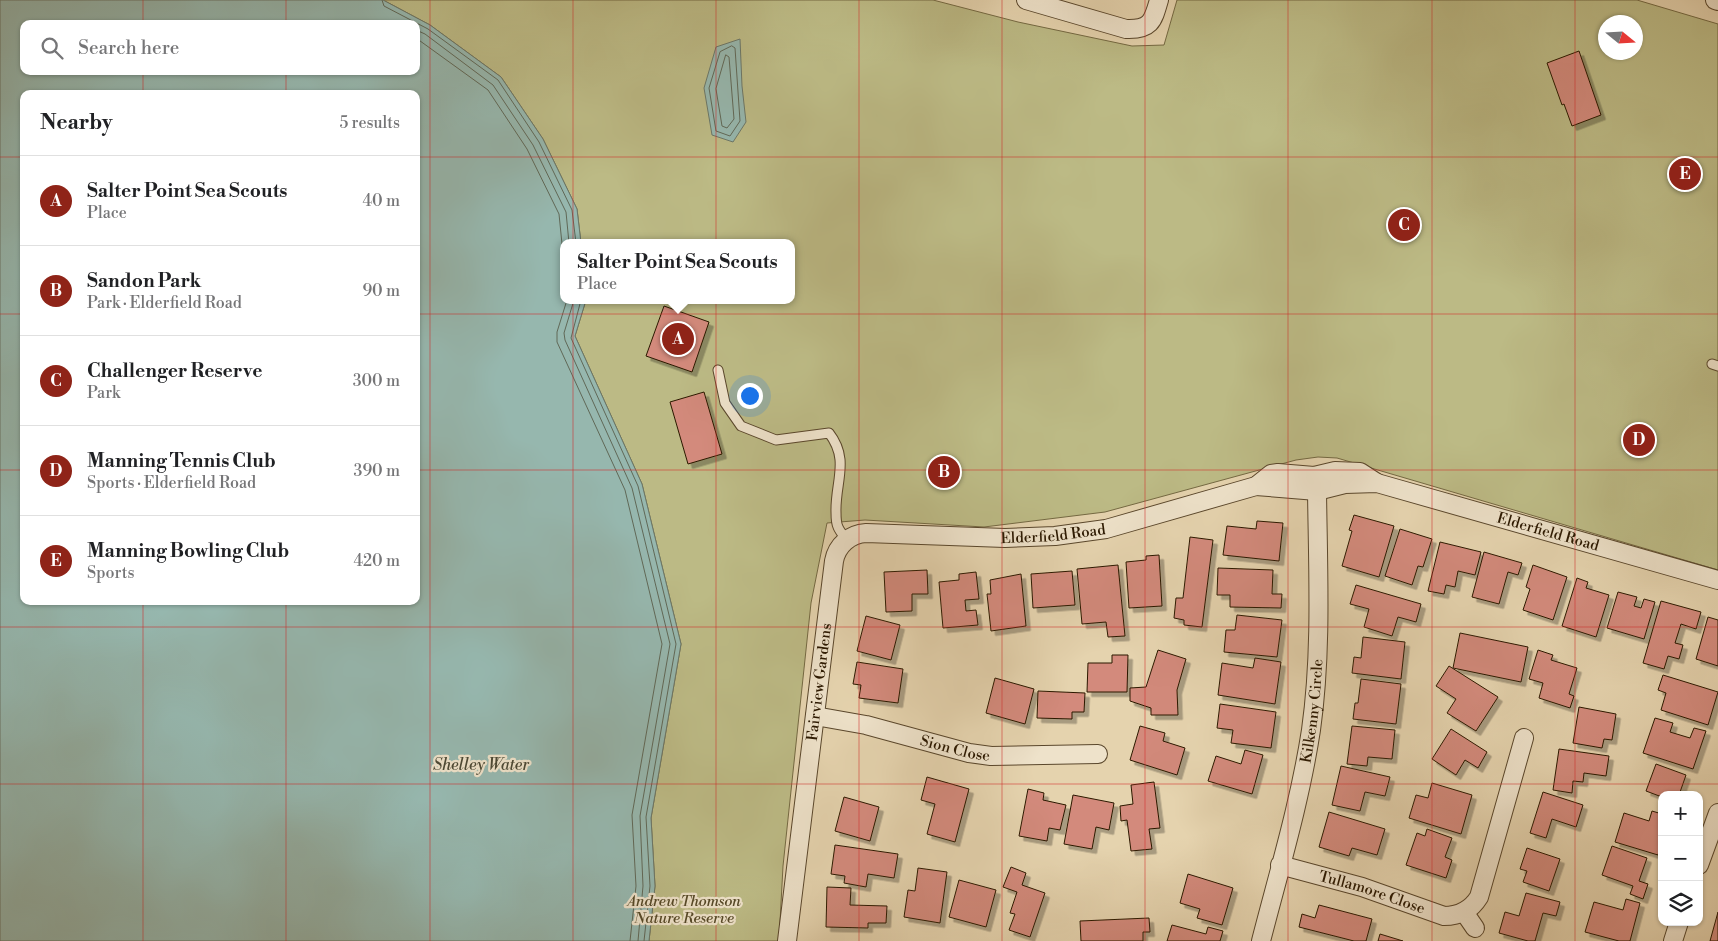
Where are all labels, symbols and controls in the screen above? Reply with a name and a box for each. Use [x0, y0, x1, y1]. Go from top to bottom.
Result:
north arrow [1598, 15, 1643, 60]
search box [20, 20, 420, 75]
icon: search [38, 34, 66, 62]
text: Search here [78, 36, 179, 60]
text: Nearby [40, 110, 113, 136]
text: 5 results [339, 113, 400, 133]
pin: E [1669, 155, 1701, 193]
text: Salter Point Sea Scouts [87, 179, 288, 203]
text: A [50, 191, 62, 211]
text: 40 m [363, 191, 400, 211]
text: Place [87, 203, 127, 223]
pin: C [1388, 206, 1420, 244]
popup [560, 239, 795, 304]
text: Salter Point Sea Scouts [577, 250, 778, 274]
text: Sandon Park [87, 269, 201, 293]
text: Place [577, 274, 617, 294]
text: B [50, 281, 62, 301]
text: 90 m [362, 281, 400, 301]
text: Park · Elderfield Road [87, 293, 242, 313]
pin: A [662, 320, 694, 358]
text: Challenger Reserve [87, 359, 262, 383]
text: C [50, 371, 62, 391]
text: 300 m [353, 371, 400, 391]
text: Park [87, 383, 120, 403]
your location [737, 383, 763, 409]
pin: D [1623, 421, 1655, 459]
text: Manning Tennis Club [87, 449, 276, 473]
pin: B [928, 453, 960, 491]
text: D [50, 461, 62, 481]
text: 390 m [354, 461, 400, 481]
text: Sports · Elderfield Road [87, 473, 256, 493]
street label: Elderfield Road [1495, 508, 1602, 555]
street label: Elderfield Road [1000, 520, 1107, 548]
text: Manning Bowling Club [87, 539, 289, 563]
text: E [50, 551, 62, 571]
text: 420 m [353, 551, 400, 571]
text: Sports [87, 563, 134, 583]
street label: Fairview Gardens [802, 622, 836, 742]
street label: Kilkenny Circle [1296, 658, 1327, 765]
street label: Sion Close [918, 731, 991, 765]
water label: Shelley Water [433, 755, 530, 775]
map controls [1658, 791, 1703, 926]
button: + [1658, 791, 1703, 836]
button: − [1658, 836, 1703, 881]
street label: Tullamore Close [1317, 866, 1428, 918]
button: layers [1658, 881, 1703, 926]
park label: Andrew Thomson Nature Reserve [625, 892, 741, 928]

